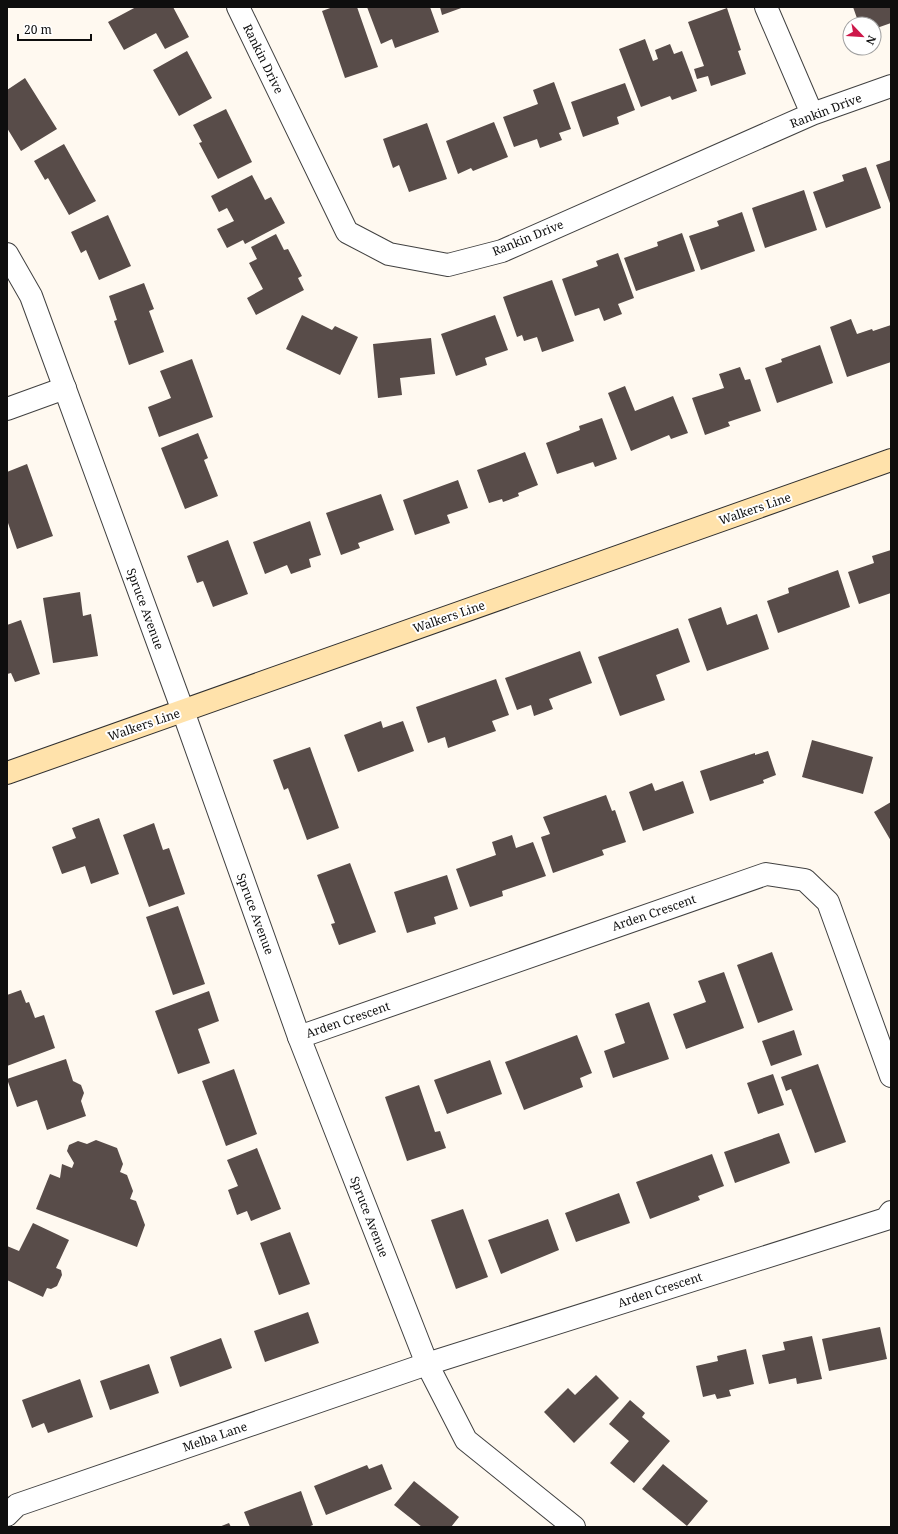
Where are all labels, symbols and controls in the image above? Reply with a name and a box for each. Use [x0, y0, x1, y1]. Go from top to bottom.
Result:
scale bar [18, 16, 91, 42]
north arrow [842, 16, 882, 56]
text: 20 m [24, 21, 52, 38]
street label: Rankin Drive [239, 21, 288, 97]
text: N [863, 33, 880, 48]
street label: Rankin Drive [787, 89, 864, 132]
street label: Rankin Drive [490, 215, 566, 260]
street label: Walkers Line [717, 488, 793, 529]
street label: Spruce Avenue [123, 566, 168, 652]
street label: Walkers Line [411, 596, 487, 637]
street label: Walkers Line [106, 704, 182, 745]
street label: Spruce Avenue [233, 871, 278, 957]
street label: Arden Crescent [610, 890, 698, 935]
street label: Arden Crescent [304, 997, 392, 1042]
street label: Spruce Avenue [346, 1174, 393, 1260]
street label: Arden Crescent [615, 1268, 704, 1311]
street label: Melba Lane [180, 1418, 249, 1455]

